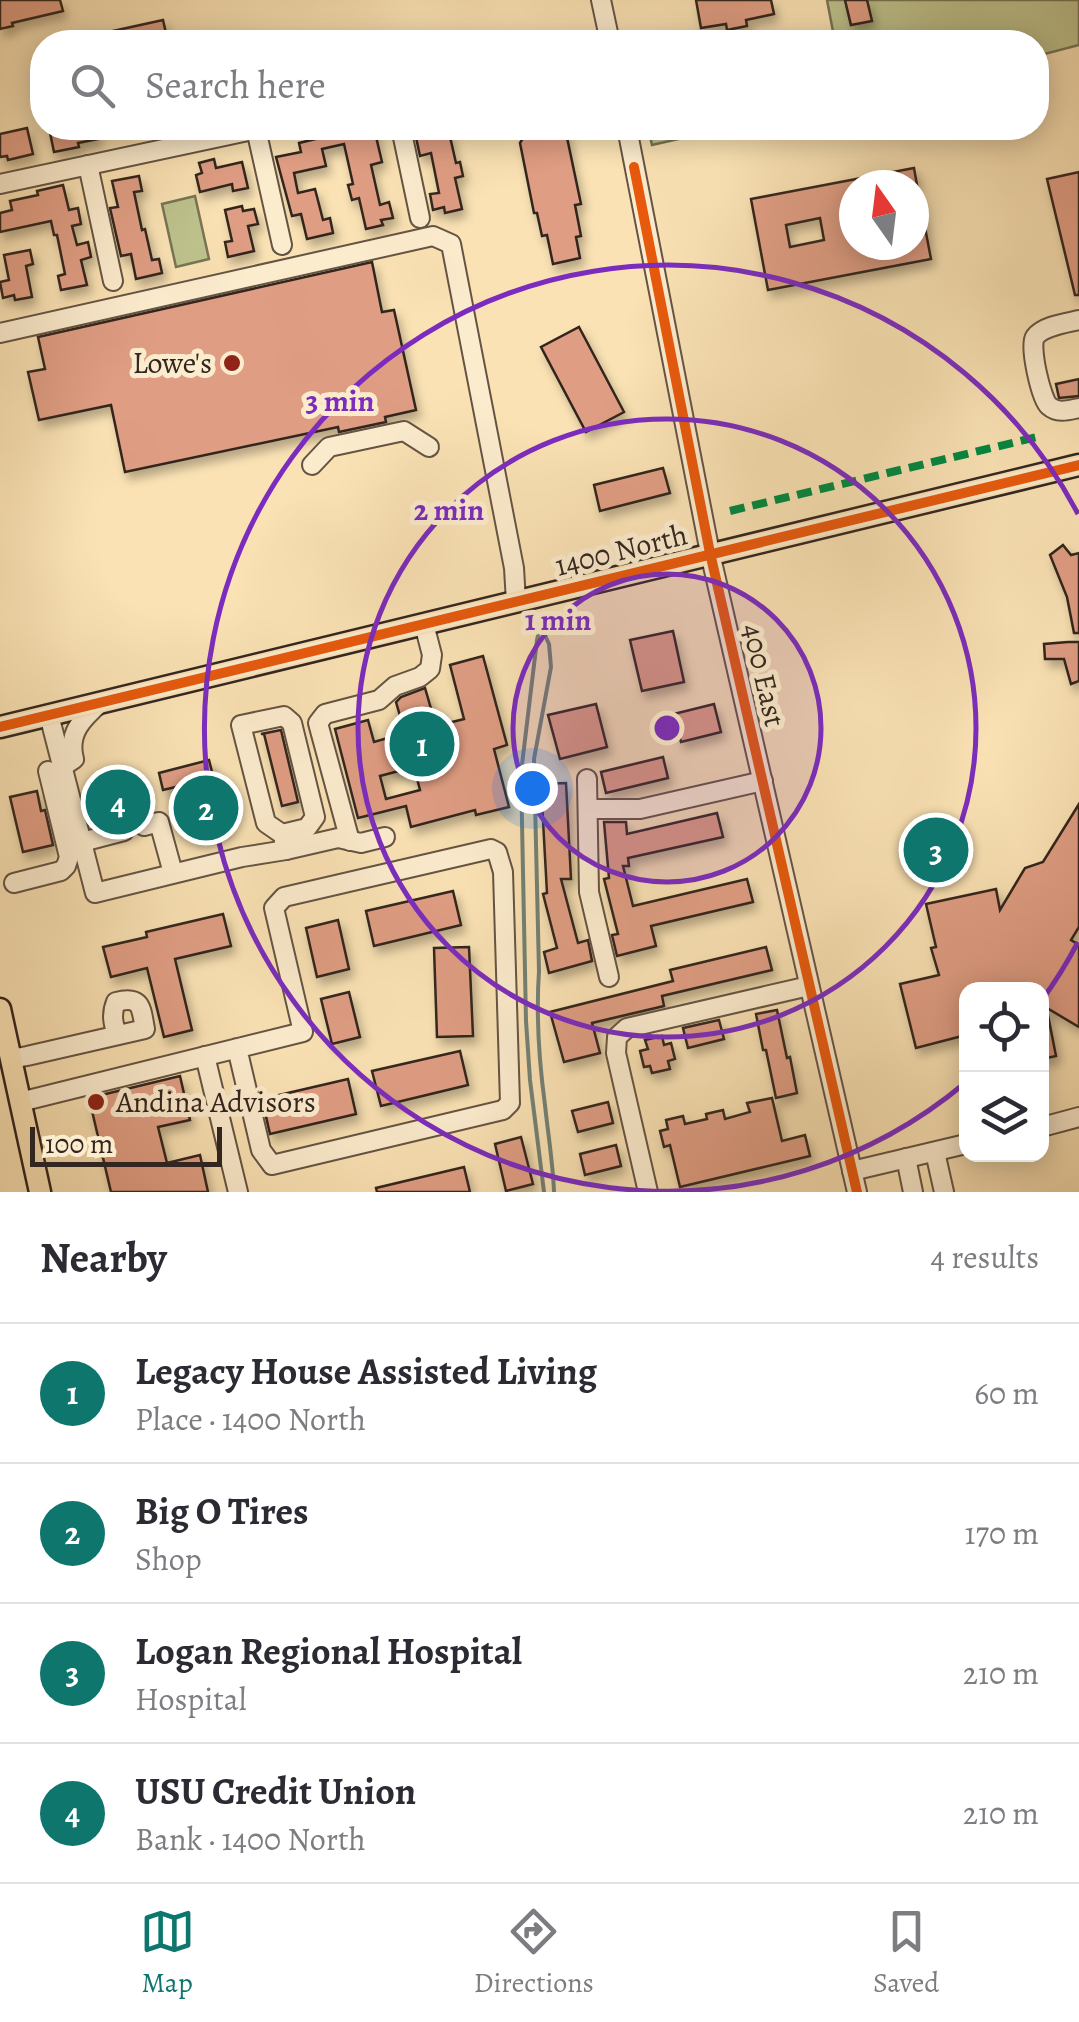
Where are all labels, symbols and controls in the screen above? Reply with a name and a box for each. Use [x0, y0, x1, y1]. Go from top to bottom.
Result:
search box [30, 30, 1049, 140]
icon: search [65, 58, 120, 113]
text: Search here [145, 59, 326, 111]
north arrow [839, 170, 929, 260]
place label: Lowe's [132, 343, 212, 383]
marker: Lowe's [221, 352, 243, 374]
text: 3 min [306, 381, 375, 421]
text: 2 min [414, 490, 484, 530]
street label: 1400 North [551, 514, 691, 586]
text: 1 min [525, 600, 591, 640]
street label: 400 East [733, 620, 795, 731]
pin: 1 [390, 706, 454, 782]
centre of rings [649, 710, 685, 746]
your location [507, 763, 558, 814]
pin: 4 [86, 764, 150, 840]
pin: 2 [174, 770, 238, 846]
pin: 3 [904, 812, 968, 888]
map controls [959, 982, 1049, 1162]
button: locate [959, 982, 1049, 1072]
button: layers [959, 1072, 1049, 1162]
place label: Andina Advisors [115, 1082, 316, 1122]
marker: Andina Advisors [85, 1091, 107, 1113]
scale bar [30, 1122, 222, 1166]
text: 100 m [45, 1125, 113, 1163]
text: Nearby [40, 1229, 167, 1286]
text: 4 results [930, 1235, 1039, 1279]
text: Legacy House Assisted Living [135, 1345, 597, 1397]
text: 1 [67, 1371, 78, 1415]
text: 60 m [974, 1371, 1039, 1415]
text: Place · 1400 North [135, 1397, 366, 1441]
text: Big O Tires [135, 1485, 308, 1537]
text: 2 [65, 1511, 80, 1555]
text: 170 m [965, 1511, 1039, 1555]
text: Shop [135, 1537, 202, 1581]
text: Logan Regional Hospital [135, 1625, 522, 1677]
text: 3 [66, 1651, 79, 1695]
text: 210 m [963, 1651, 1039, 1695]
text: Hospital [135, 1677, 247, 1721]
text: USU Credit Union [135, 1765, 416, 1817]
text: 4 [65, 1791, 80, 1835]
text: 210 m [963, 1791, 1039, 1835]
text: Bank · 1400 North [135, 1817, 366, 1861]
tab: Map [140, 1904, 195, 2002]
tab: Directions [474, 1904, 594, 2002]
tab: Saved [873, 1904, 939, 2002]

